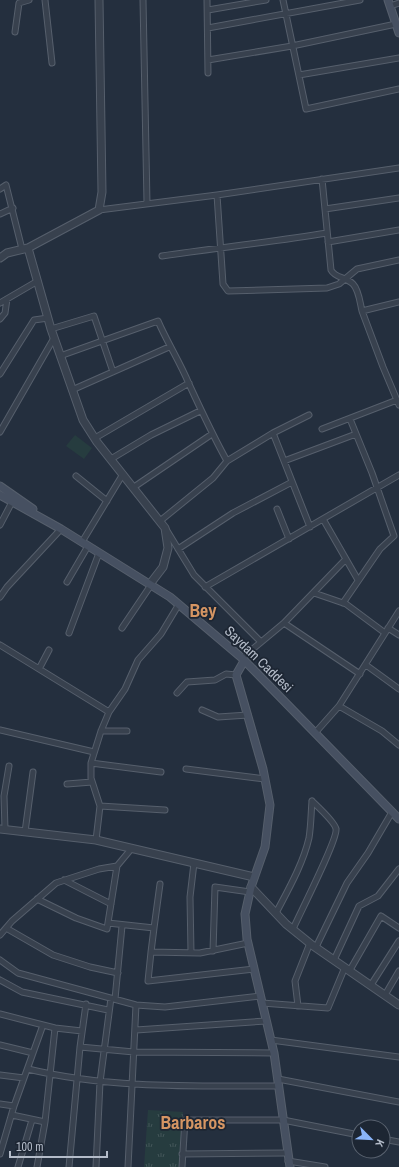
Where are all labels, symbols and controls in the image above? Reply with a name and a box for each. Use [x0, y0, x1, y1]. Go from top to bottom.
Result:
district label: Bey [189, 598, 217, 623]
street label: Saydam Caddesi [221, 622, 297, 696]
district label: Barbaros [161, 1110, 225, 1135]
north arrow [351, 1119, 391, 1159]
scale bar [10, 1133, 107, 1159]
text: K [372, 1137, 388, 1149]
text: 100 m [16, 1139, 43, 1155]

